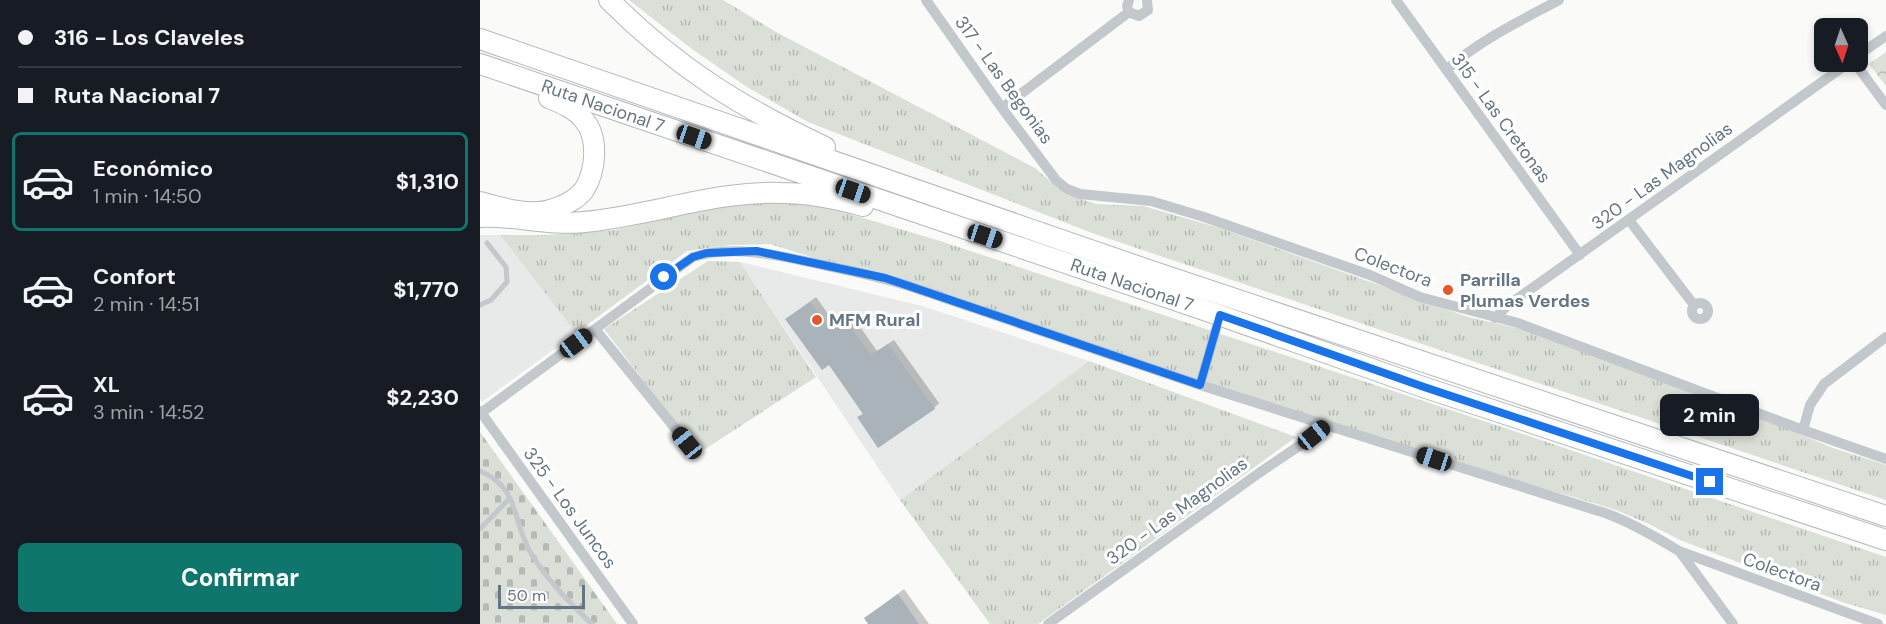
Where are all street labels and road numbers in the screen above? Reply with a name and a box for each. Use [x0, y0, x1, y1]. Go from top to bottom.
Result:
street label: 317 - Las Begonias [949, 11, 1059, 149]
street label: 315 - Las Cretonas [1446, 48, 1556, 188]
street label: Ruta Nacional 7 [538, 74, 668, 138]
street label: 320 - Las Magnolias [1587, 117, 1737, 235]
street label: Colectora [1351, 241, 1435, 293]
street label: Ruta Nacional 7 [1067, 253, 1197, 317]
street label: 325 - Los Juncos [518, 442, 622, 574]
street label: 320 - Las Magnolias [1102, 452, 1252, 570]
street label: Colectora [1739, 547, 1825, 597]

